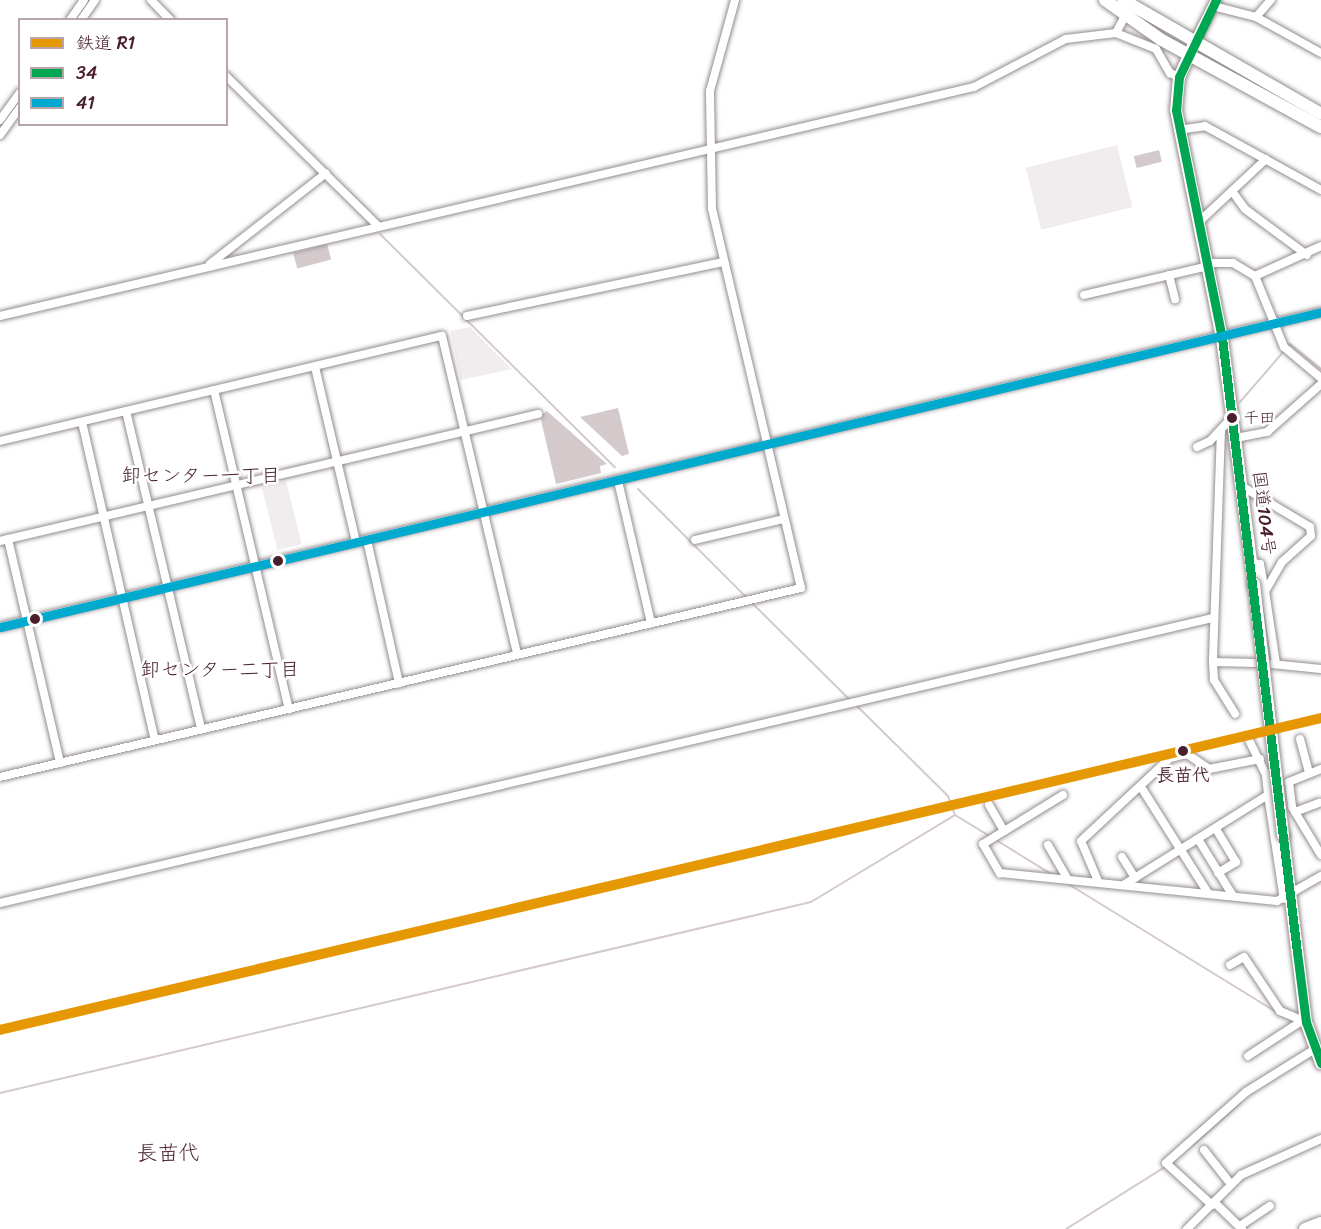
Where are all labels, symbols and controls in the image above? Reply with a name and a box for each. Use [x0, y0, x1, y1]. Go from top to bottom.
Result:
legend [18, 18, 228, 126]
text: 鉄道 R1 [76, 27, 135, 59]
text: 34 [76, 57, 97, 89]
text: 41 [76, 87, 95, 119]
place label: 千田 [1243, 408, 1275, 428]
marker: 千田 [1226, 412, 1238, 424]
district label: 卸センター一丁目 [121, 463, 281, 487]
street label: 国道104号 [1248, 470, 1280, 556]
unlabelled marker [272, 555, 284, 567]
unlabelled marker [29, 613, 41, 625]
district label: 卸センター二丁目 [140, 657, 300, 681]
marker: 長苗代 [1172, 740, 1194, 762]
place label: 長苗代 [1156, 764, 1210, 786]
district label: 長苗代 [137, 1140, 199, 1166]

